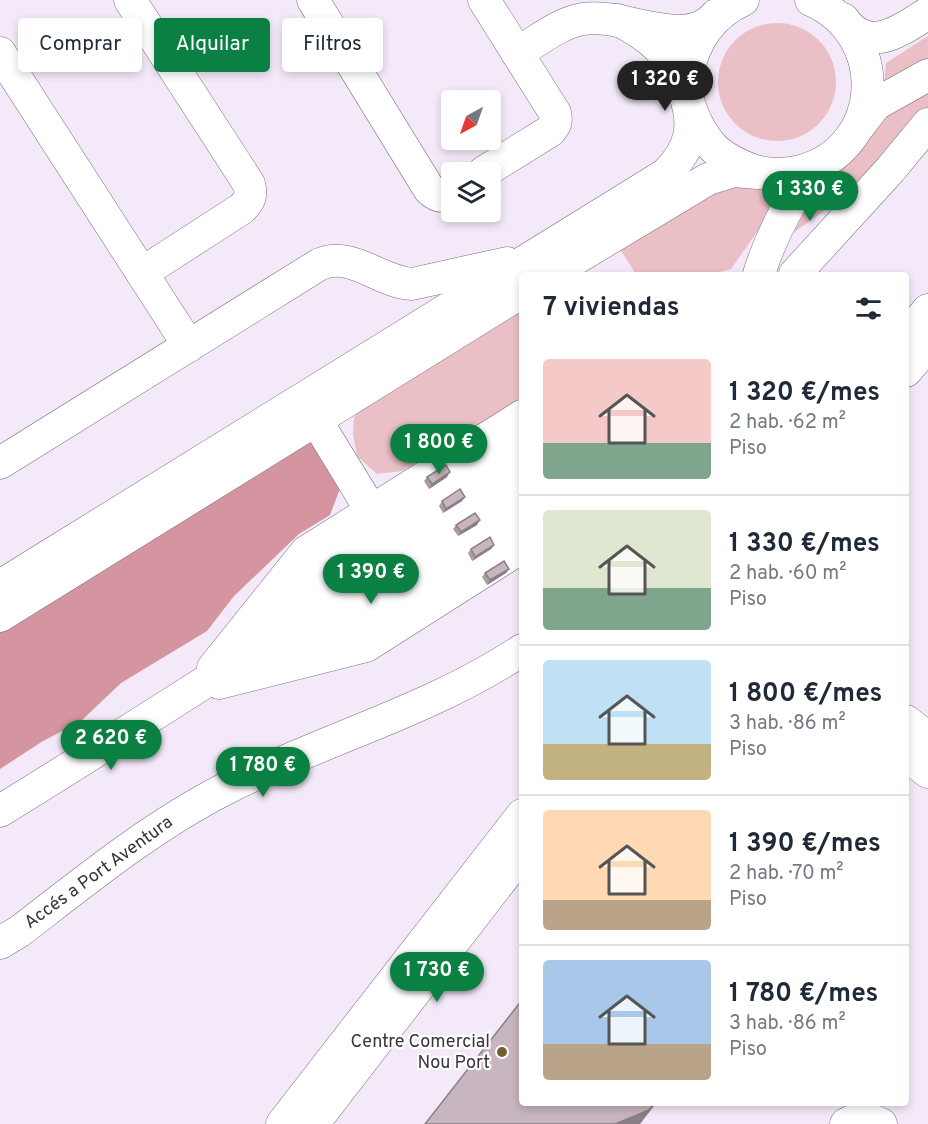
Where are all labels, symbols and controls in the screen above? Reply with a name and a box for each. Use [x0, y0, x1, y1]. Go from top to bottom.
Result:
chip: Comprar [18, 18, 142, 72]
chip: Alquilar [154, 18, 270, 72]
chip: Filtros [282, 18, 383, 72]
pin: 1 320 € [610, 61, 720, 112]
text: 1 320 € [631, 67, 699, 93]
north arrow [441, 90, 501, 150]
map controls [441, 90, 501, 222]
button: layers [441, 162, 501, 222]
pin: 1 330 € [755, 171, 865, 222]
text: 1 330 € [776, 177, 844, 203]
text: 7 viviendas [543, 292, 680, 325]
icon: filters [852, 292, 885, 325]
text: 1 320 €/mes [729, 377, 880, 410]
icon: home [591, 383, 663, 455]
text: 2 hab. · 62 m² [729, 410, 846, 436]
pin: 1 800 € [384, 424, 494, 475]
text: 1 800 € [404, 430, 474, 456]
text: Piso [729, 436, 767, 462]
text: 1 330 €/mes [729, 528, 880, 561]
icon: home [591, 534, 663, 606]
pin: 1 390 € [316, 554, 426, 605]
text: 1 390 € [337, 560, 405, 586]
text: 2 hab. · 60 m² [729, 561, 847, 587]
text: Piso [729, 587, 767, 613]
text: 1 800 €/mes [729, 678, 882, 711]
icon: home [591, 684, 663, 756]
text: 3 hab. · 86 m² [729, 711, 846, 737]
pin: 2 620 € [56, 720, 166, 771]
text: 2 620 € [75, 726, 147, 752]
text: Piso [729, 737, 767, 763]
pin: 1 780 € [208, 747, 318, 798]
text: 1 780 € [230, 753, 296, 779]
street label: Accés a Port Aventura [20, 811, 178, 935]
text: 1 390 €/mes [729, 828, 881, 861]
icon: home [591, 834, 663, 906]
text: 2 hab. · 70 m² [729, 861, 844, 887]
text: Piso [729, 887, 767, 913]
pin: 1 730 € [382, 952, 492, 1003]
text: 1 730 € [404, 958, 470, 984]
text: 1 780 €/mes [729, 978, 878, 1011]
icon: home [591, 984, 663, 1056]
text: 3 hab. · 86 m² [729, 1011, 846, 1037]
place label: Centre Comercial Nou Port [351, 1031, 490, 1075]
text: Piso [729, 1037, 767, 1063]
marker: Centre Comercial Nou Port [495, 1045, 509, 1059]

